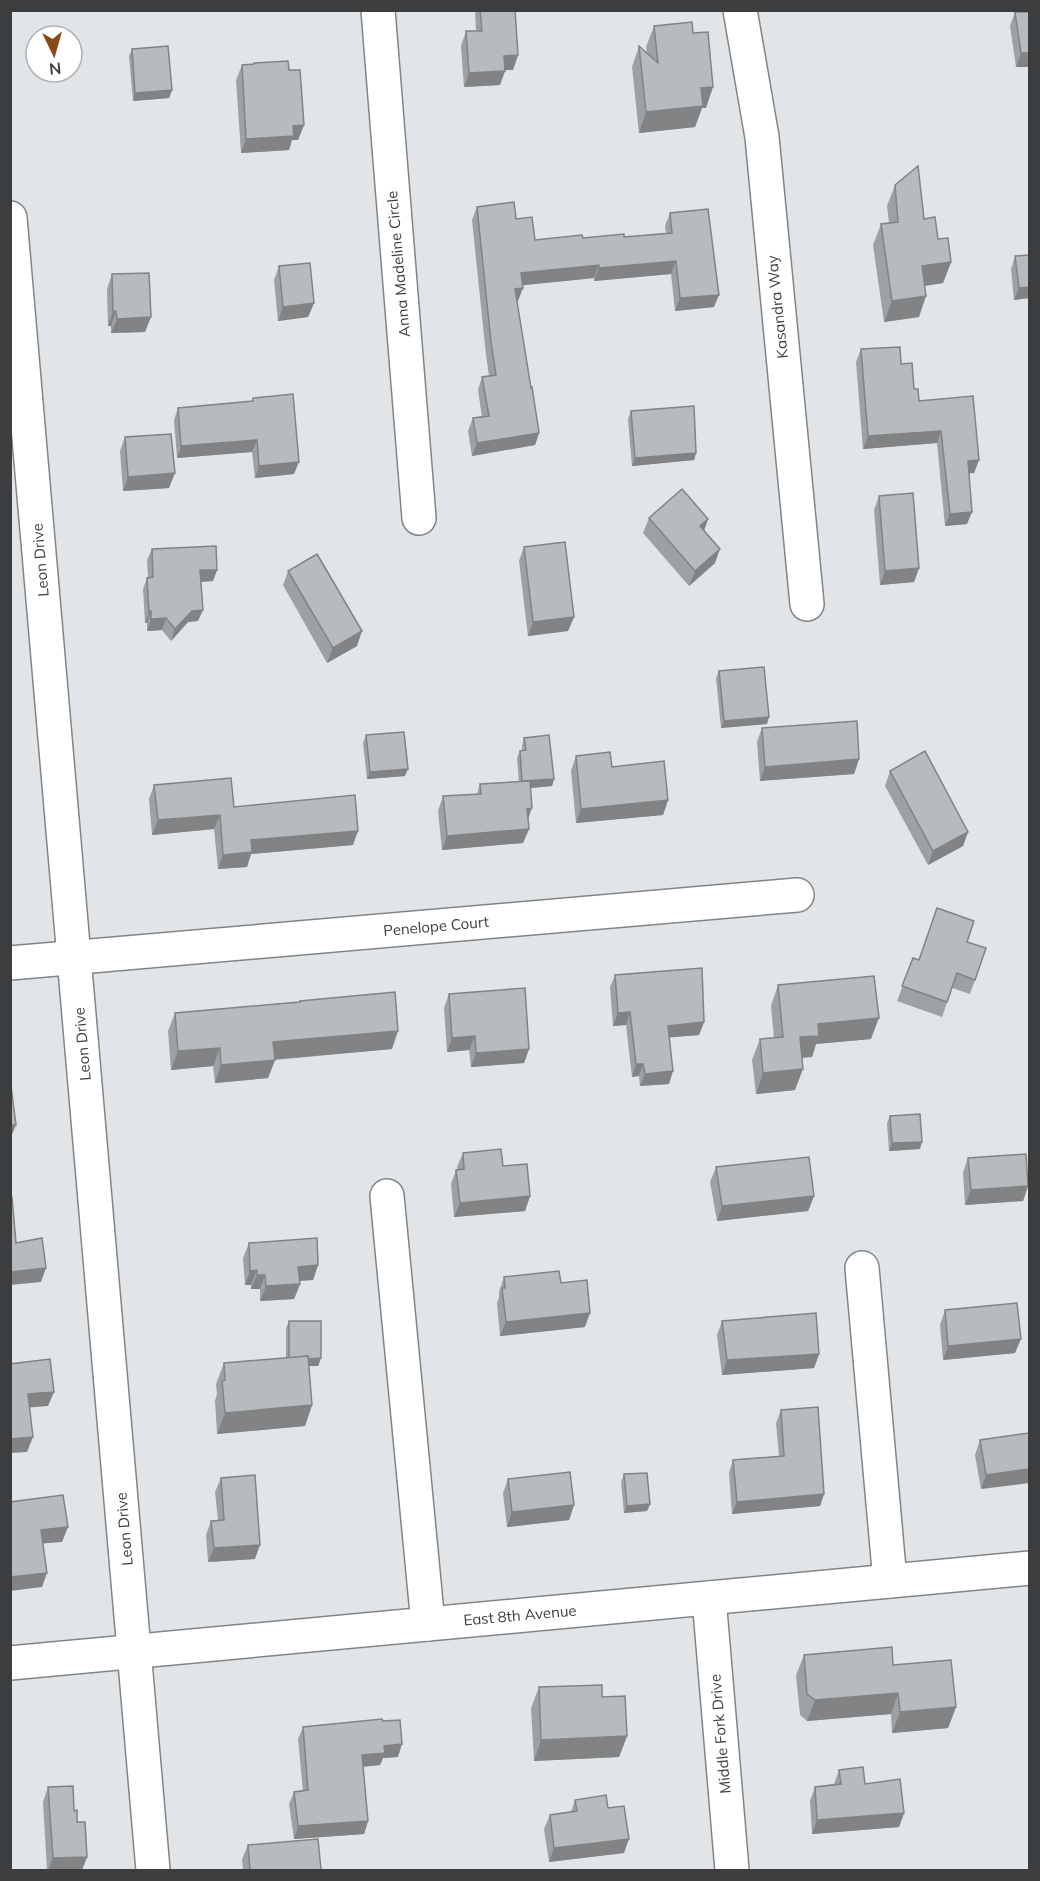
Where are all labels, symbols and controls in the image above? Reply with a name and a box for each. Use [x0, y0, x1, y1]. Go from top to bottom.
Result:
north arrow [24, 24, 84, 84]
text: N [48, 58, 62, 79]
street label: Anna Madeline Circle [382, 190, 414, 338]
street label: Kasandra Way [762, 254, 792, 360]
street label: Leon Drive [27, 522, 53, 598]
street label: Penelope Court [382, 912, 490, 940]
street label: Leon Drive [69, 1006, 95, 1082]
street label: Leon Drive [111, 1491, 137, 1567]
street label: East 8th Avenue [463, 1601, 577, 1629]
street label: Middle Fork Drive [705, 1673, 735, 1795]

